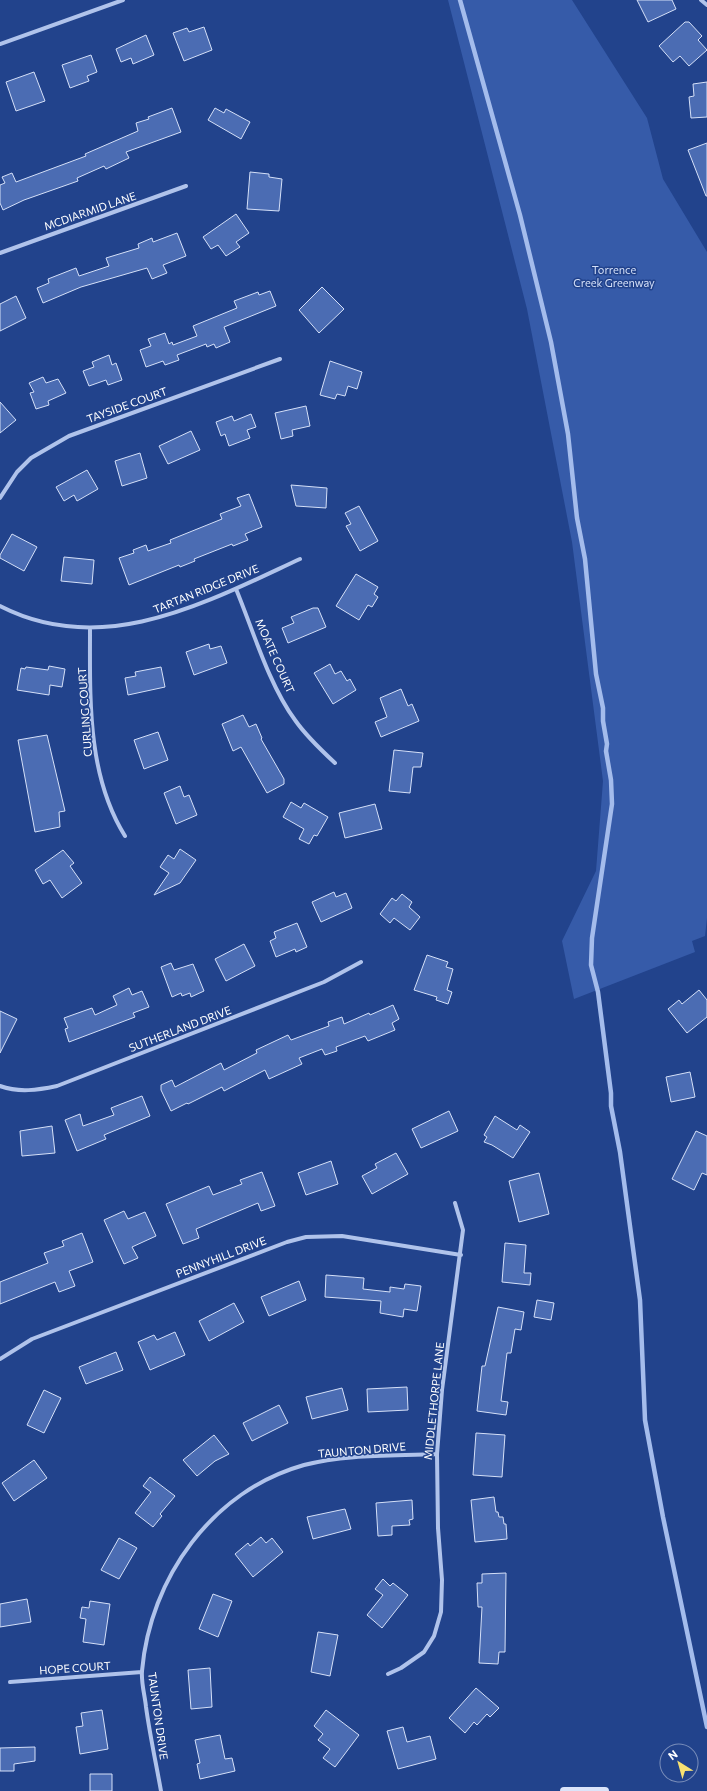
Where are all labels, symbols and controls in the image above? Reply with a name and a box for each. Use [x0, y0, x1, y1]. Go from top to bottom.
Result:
street label: MCDIARMID LANE [42, 189, 138, 232]
park label: Torrence Creek Greenway [573, 263, 655, 289]
street label: TAYSIDE COURT [85, 384, 169, 425]
street label: TARTAN RIDGE DRIVE [151, 561, 261, 616]
street label: MOATE COURT [253, 617, 298, 695]
street label: CURLING COURT [75, 667, 94, 757]
street label: SUTHERLAND DRIVE [127, 1003, 233, 1054]
street label: PENNYHILL DRIVE [174, 1233, 268, 1280]
street label: MIDDLETHORPE LANE [421, 1341, 446, 1461]
street label: TAUNTON DRIVE [317, 1439, 407, 1460]
street label: HOPE COURT [39, 1659, 111, 1676]
street label: TAUNTON DRIVE [146, 1671, 171, 1761]
north arrow [659, 1743, 699, 1783]
text: N [665, 1747, 680, 1762]

